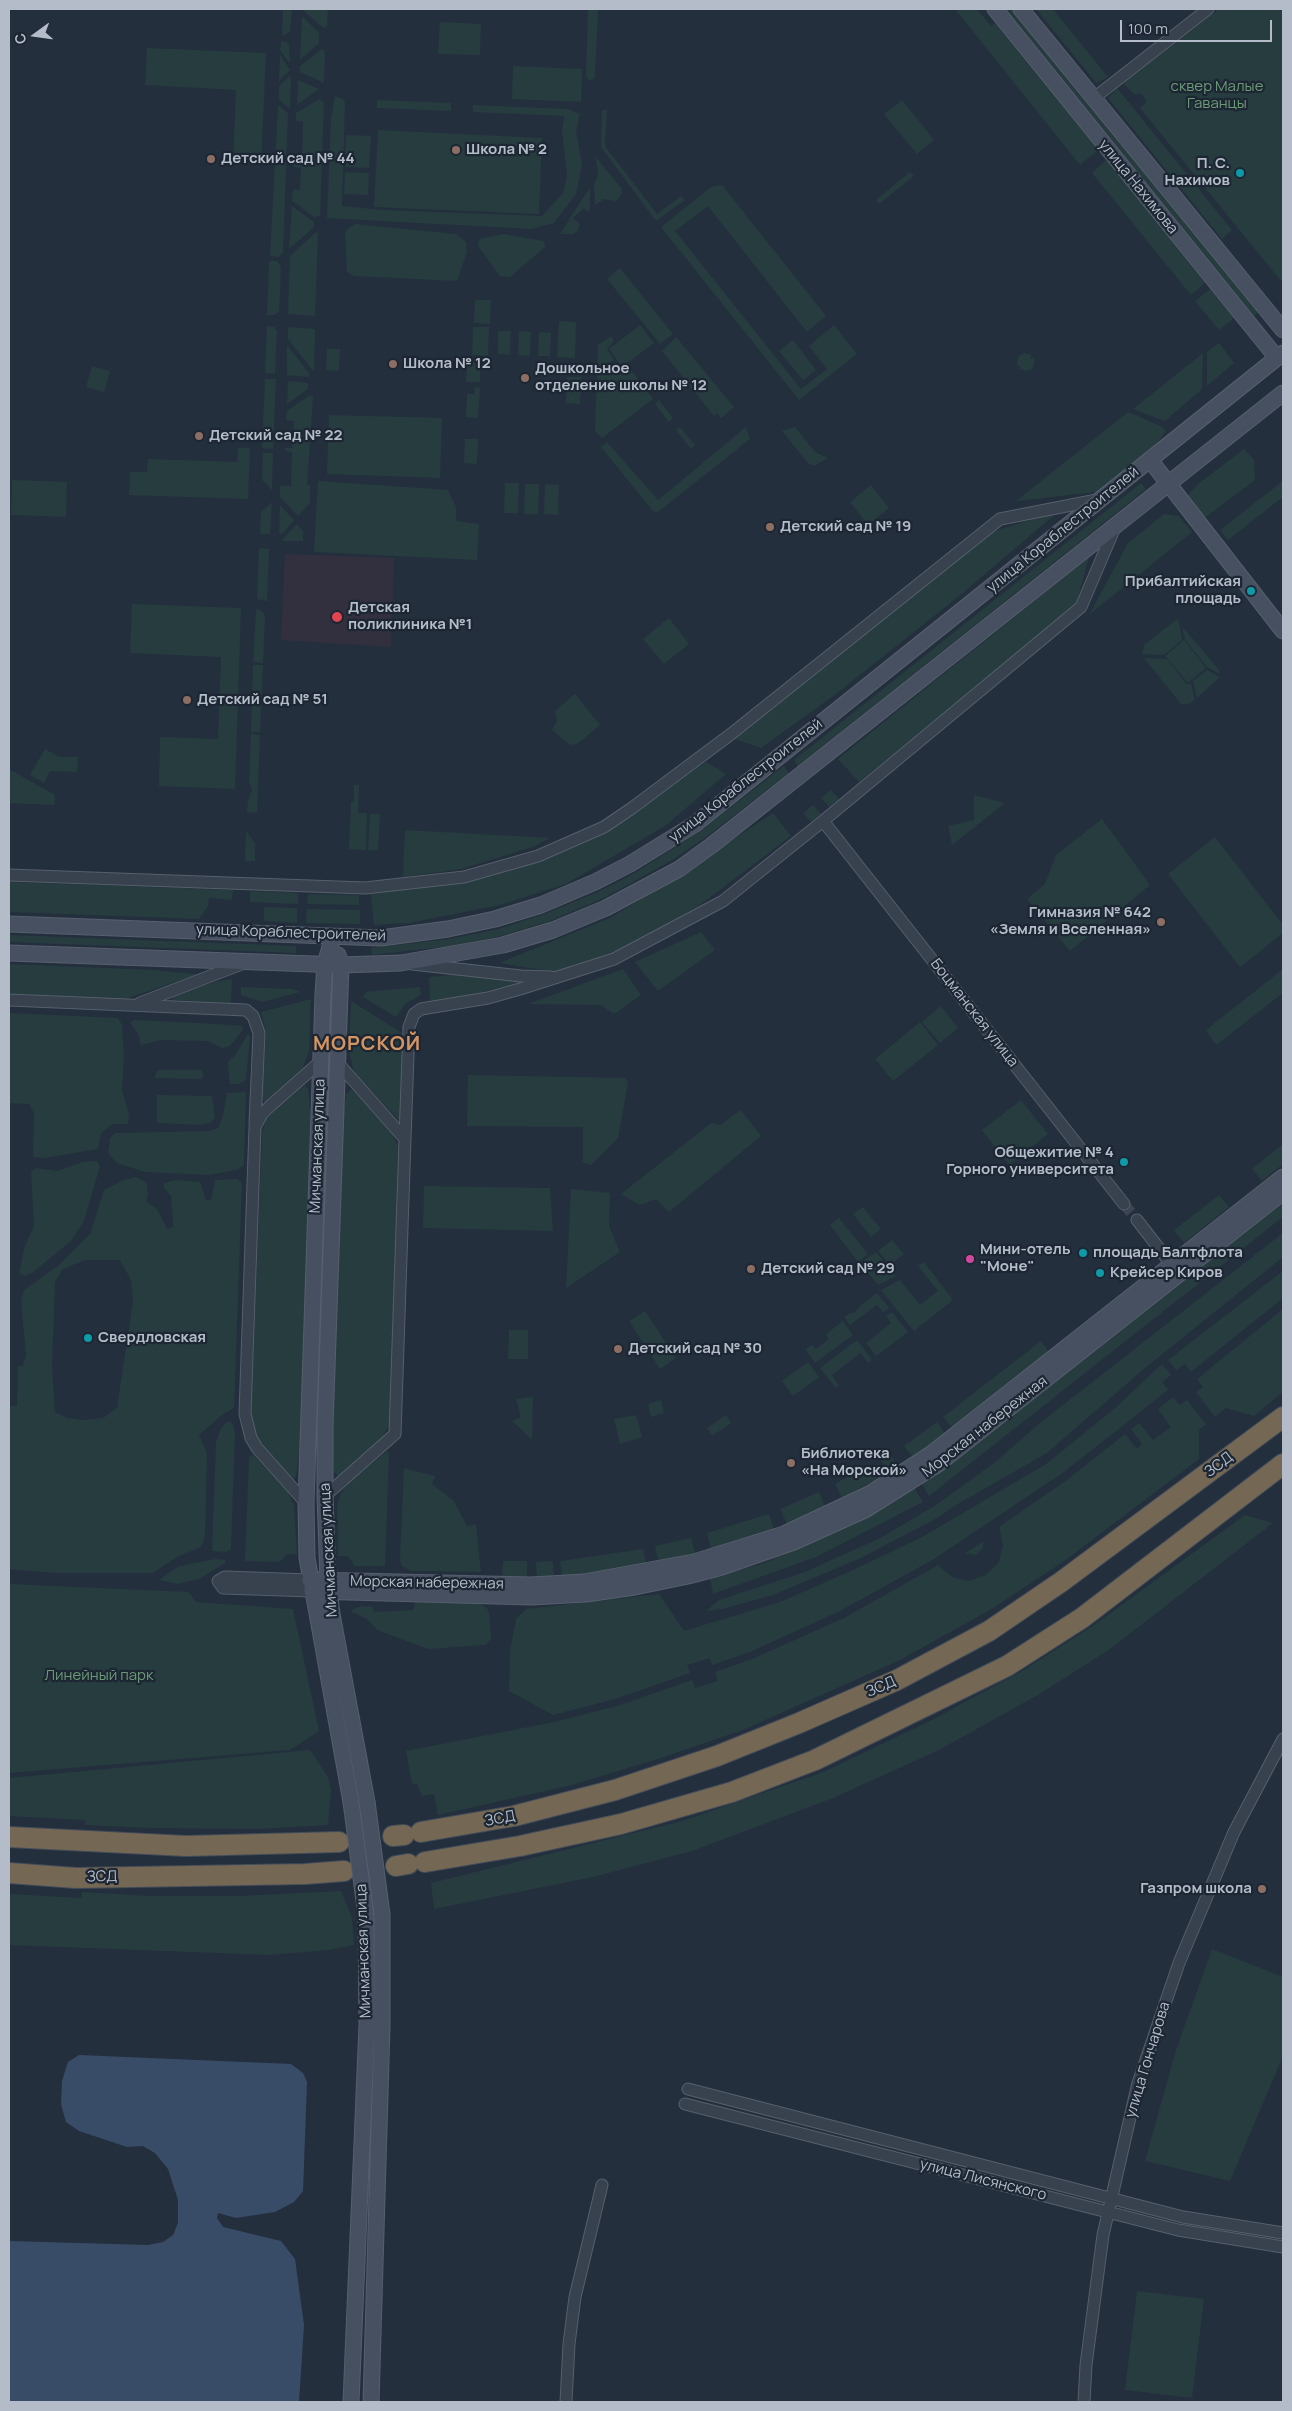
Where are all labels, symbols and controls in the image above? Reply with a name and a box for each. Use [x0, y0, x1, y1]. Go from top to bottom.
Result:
north arrow [10, 10, 60, 60]
scale bar [1122, 10, 1274, 42]
text: 100 m [1128, 18, 1168, 39]
text: С [9, 31, 30, 46]
park label: сквер Малые Гаванцы [1171, 78, 1263, 113]
street label: улица Нахимова [1094, 136, 1182, 238]
place label: Школа № 2 [466, 141, 547, 159]
marker: Школа № 2 [450, 144, 462, 156]
place label: Детский сад № 44 [221, 150, 355, 168]
marker: Детский сад № 44 [205, 153, 217, 165]
place label: П. С. Нахимов [1165, 155, 1230, 190]
marker: П. С. Нахимов [1234, 167, 1246, 179]
place label: Школа № 12 [403, 355, 491, 373]
marker: Школа № 12 [387, 358, 399, 370]
place label: Дошкольное отделение школы № 12 [535, 360, 707, 395]
marker: Дошкольное отделение школы № 12 [519, 372, 531, 384]
place label: Детский сад № 22 [209, 427, 342, 445]
marker: Детский сад № 22 [193, 430, 205, 442]
street label: улица Кораблестроителей [983, 463, 1143, 597]
place label: Детский сад № 19 [780, 518, 911, 536]
marker: Детский сад № 19 [764, 521, 776, 533]
place label: Прибалтийская площадь [1125, 573, 1241, 608]
marker: Прибалтийская площадь [1245, 585, 1257, 597]
place label: Детская поликлиника №1 [348, 599, 472, 634]
marker: Детская поликлиника №1 [330, 610, 344, 624]
place label: Детский сад № 51 [197, 691, 328, 709]
marker: Детский сад № 51 [181, 694, 193, 706]
street label: улица Кораблестроителей [666, 715, 826, 847]
place label: Гимназия № 642 «Земля и Вселенная» [990, 904, 1151, 939]
marker: Гимназия № 642 «Земля и Вселенная» [1155, 916, 1167, 928]
street label: улица Кораблестроителей [196, 921, 386, 945]
street label: Боцманская улица [926, 955, 1022, 1071]
district label: МОРСКОЙ [312, 1032, 422, 1056]
street label: Мичманская улица [307, 1078, 329, 1214]
place label: Общежитие № 4 Горного университета [946, 1144, 1114, 1179]
marker: Общежитие № 4 Горного университета [1118, 1156, 1130, 1168]
place label: Мини-отель "Моне" [980, 1241, 1070, 1276]
place label: площадь Балтфлота [1093, 1244, 1243, 1262]
marker: площадь Балтфлота [1077, 1247, 1089, 1259]
marker: Мини-отель "Моне" [964, 1253, 976, 1265]
place label: Детский сад № 29 [761, 1260, 895, 1278]
marker: Детский сад № 29 [745, 1263, 757, 1275]
place label: Крейсер Киров [1110, 1264, 1223, 1282]
marker: Крейсер Киров [1094, 1267, 1106, 1279]
place label: Свердловская [98, 1329, 206, 1347]
marker: Свердловская [82, 1332, 94, 1344]
place label: Детский сад № 30 [628, 1340, 762, 1358]
marker: Детский сад № 30 [612, 1343, 624, 1355]
street label: Морская набережная [919, 1373, 1051, 1481]
place label: Библиотека «На Морской» [801, 1445, 907, 1480]
street label: ЗСД [1201, 1449, 1237, 1481]
marker: Библиотека «На Морской» [785, 1457, 797, 1469]
street label: Мичманская улица [316, 1482, 342, 1618]
street label: Морская набережная [350, 1573, 504, 1593]
park label: Линейный парк [45, 1667, 153, 1685]
street label: ЗСД [863, 1673, 899, 1701]
street label: ЗСД [483, 1807, 517, 1831]
street label: ЗСД [87, 1868, 117, 1886]
place label: Газпром школа [1140, 1880, 1252, 1898]
street label: Мичманская улица [353, 1883, 375, 2019]
marker: Газпром школа [1256, 1883, 1268, 1895]
street label: улица Гончарова [1122, 2000, 1174, 2120]
street label: улица Лисянского [918, 2156, 1048, 2204]

